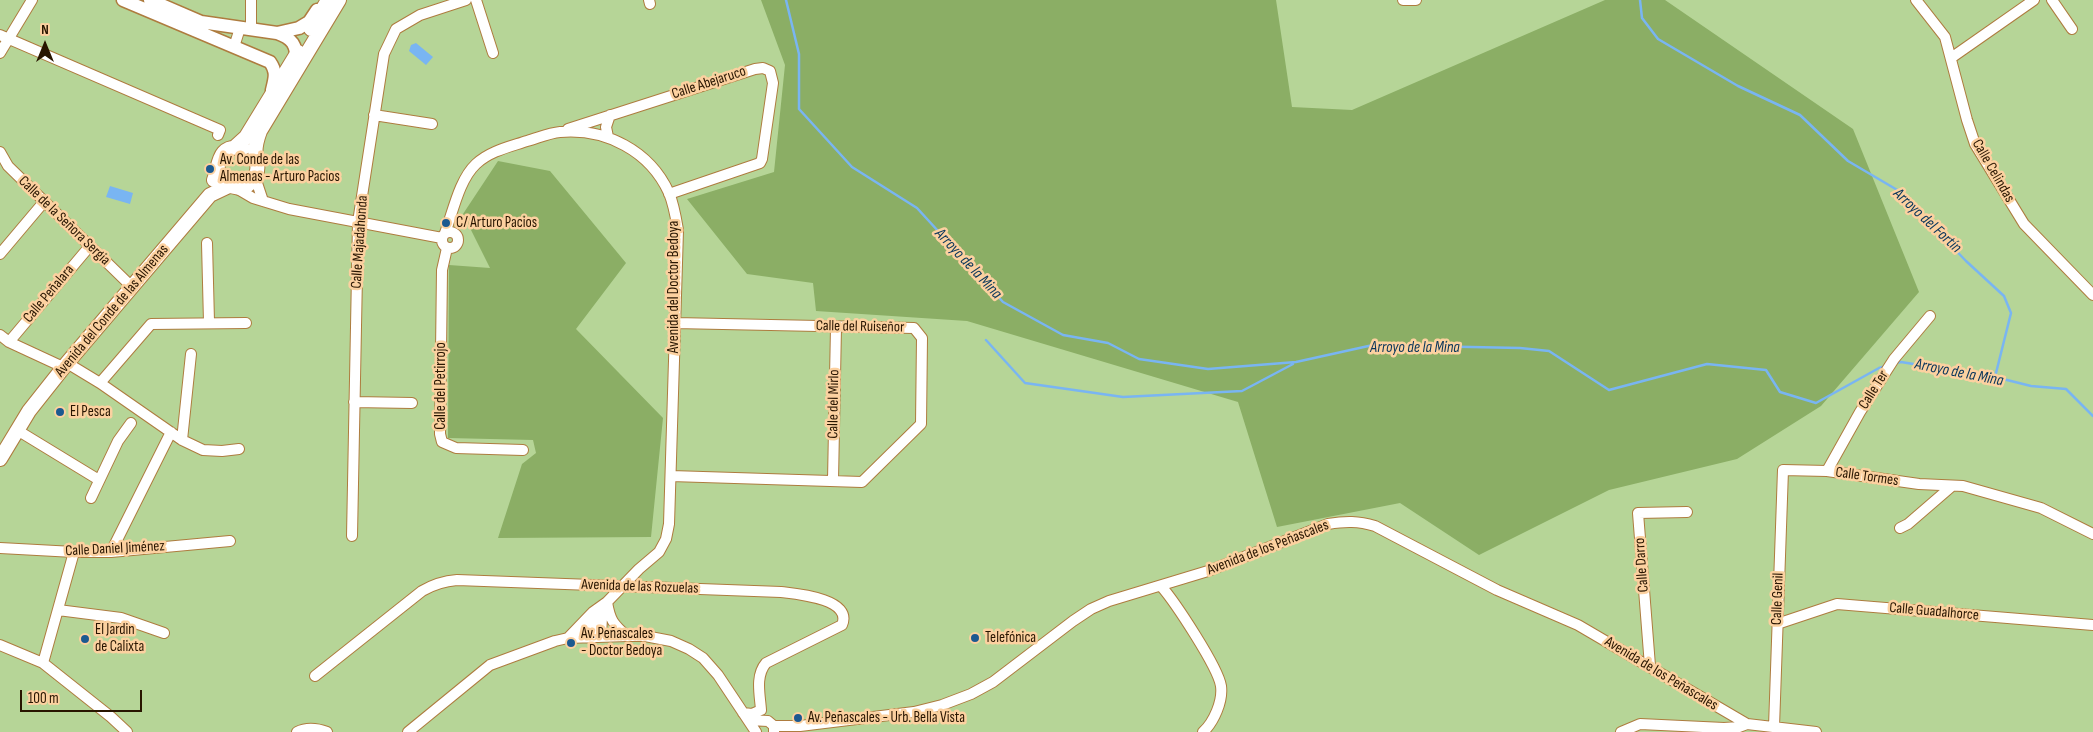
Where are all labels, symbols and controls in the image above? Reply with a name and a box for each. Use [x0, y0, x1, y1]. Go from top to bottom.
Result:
north arrow [20, 20, 70, 70]
text: N [41, 21, 49, 38]
street label: Calle Abejaruco [670, 63, 748, 103]
street label: Calle Celindas [1968, 136, 2018, 206]
place label: Av. Conde de las Almenas - Arturo Pacios [220, 151, 340, 186]
marker: Av. Conde de las Almenas - Arturo Pacios [204, 163, 216, 175]
street label: Calle de la Señora Sergia [14, 173, 114, 269]
water label: Arroyo del Fortín [1889, 184, 1965, 258]
street label: Calle Majadahonda [348, 195, 372, 289]
place label: C/ Arturo Pacios [456, 214, 537, 232]
marker: C/ Arturo Pacios [440, 217, 452, 229]
street label: Avenida del Doctor Bedoya [665, 221, 683, 353]
water label: Arroyo de la Mina [930, 225, 1006, 303]
street label: Avenida del Conde de las Almenas [51, 241, 173, 381]
street label: Calle Peñalara [20, 261, 78, 327]
street label: Calle del Ruiseñor [816, 317, 904, 337]
water label: Arroyo de la Mina [1370, 338, 1460, 358]
street label: Calle del Petirrojo [432, 342, 450, 430]
water label: Arroyo de la Mina [1913, 355, 2005, 391]
street label: Calle Ter [1855, 367, 1893, 413]
street label: Calle del Mirlo [824, 369, 844, 439]
place label: El Pesca [70, 403, 111, 421]
marker: El Pesca [54, 406, 66, 418]
street label: Calle Tormes [1834, 464, 1900, 490]
street label: Avenida de los Peñascales [1205, 517, 1331, 579]
street label: Calle Daniel Jiménez [65, 537, 165, 561]
street label: Calle Darro [1631, 537, 1653, 593]
street label: Calle Genil [1768, 573, 1788, 625]
street label: Avenida de las Rozuelas [581, 576, 699, 598]
street label: Calle Guadalhorce [1888, 599, 1980, 625]
place label: El Jardin de Calixta [95, 621, 144, 656]
place label: Av. Peñascales - Doctor Bedoya [581, 625, 662, 660]
place label: Telefónica [985, 629, 1036, 647]
marker: Telefónica [969, 632, 981, 644]
marker: El Jardin de Calixta [79, 633, 91, 645]
street label: Avenida de los Peñascales [1601, 633, 1721, 715]
marker: Av. Peñascales - Doctor Bedoya [565, 637, 577, 649]
scale bar [22, 680, 145, 712]
text: 100 m [28, 689, 59, 708]
place label: Av. Peñascales - Urb. Bella Vista [808, 709, 965, 727]
marker: Av. Peñascales - Urb. Bella Vista [792, 712, 804, 724]

